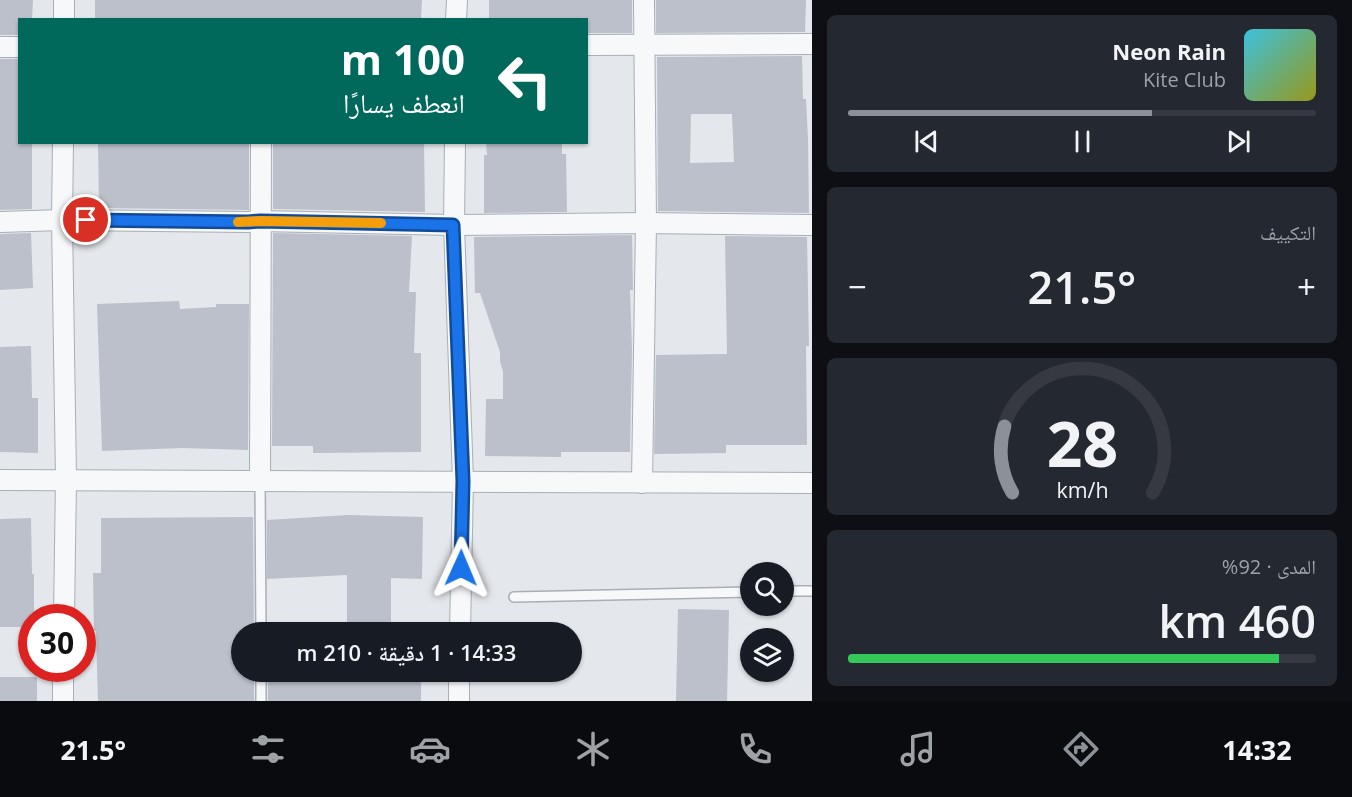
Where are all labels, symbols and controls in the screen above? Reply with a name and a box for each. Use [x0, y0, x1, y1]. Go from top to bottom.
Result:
text: 100 m [341, 30, 465, 87]
text: Neon Rain [1112, 36, 1226, 66]
icon: left [486, 42, 564, 120]
text: Kite Club [1143, 66, 1226, 93]
text: انعطف يسارًا [343, 84, 465, 121]
icon: previous [910, 125, 943, 158]
icon: pause [1066, 125, 1099, 158]
icon: next [1222, 125, 1255, 158]
pin [60, 194, 111, 245]
icon: arrive [69, 203, 102, 236]
text: التكييف [1260, 219, 1316, 246]
text: 21.5° [1028, 256, 1136, 317]
text: − [848, 264, 867, 309]
text: + [1297, 264, 1316, 309]
text: 28 [1046, 400, 1118, 485]
text: km/h [1056, 476, 1108, 505]
position arrow [429, 536, 493, 600]
text: المدى · 92% [1222, 553, 1316, 580]
map controls [740, 562, 794, 682]
button: search [740, 562, 794, 616]
text: 460 km [1158, 590, 1316, 651]
speed limit sign: 30 [18, 604, 96, 682]
button: layers [740, 628, 794, 682]
text: 14:33 · 1 دقيقة · 210 m [297, 637, 516, 667]
icon: filters [247, 728, 289, 770]
icon: car [409, 728, 451, 770]
icon: climate [572, 728, 614, 770]
icon: phone [734, 728, 776, 770]
icon: music [897, 728, 939, 770]
icon: directions [1060, 728, 1102, 770]
text: 21.5° [60, 731, 126, 768]
text: 14:32 [1222, 731, 1292, 768]

